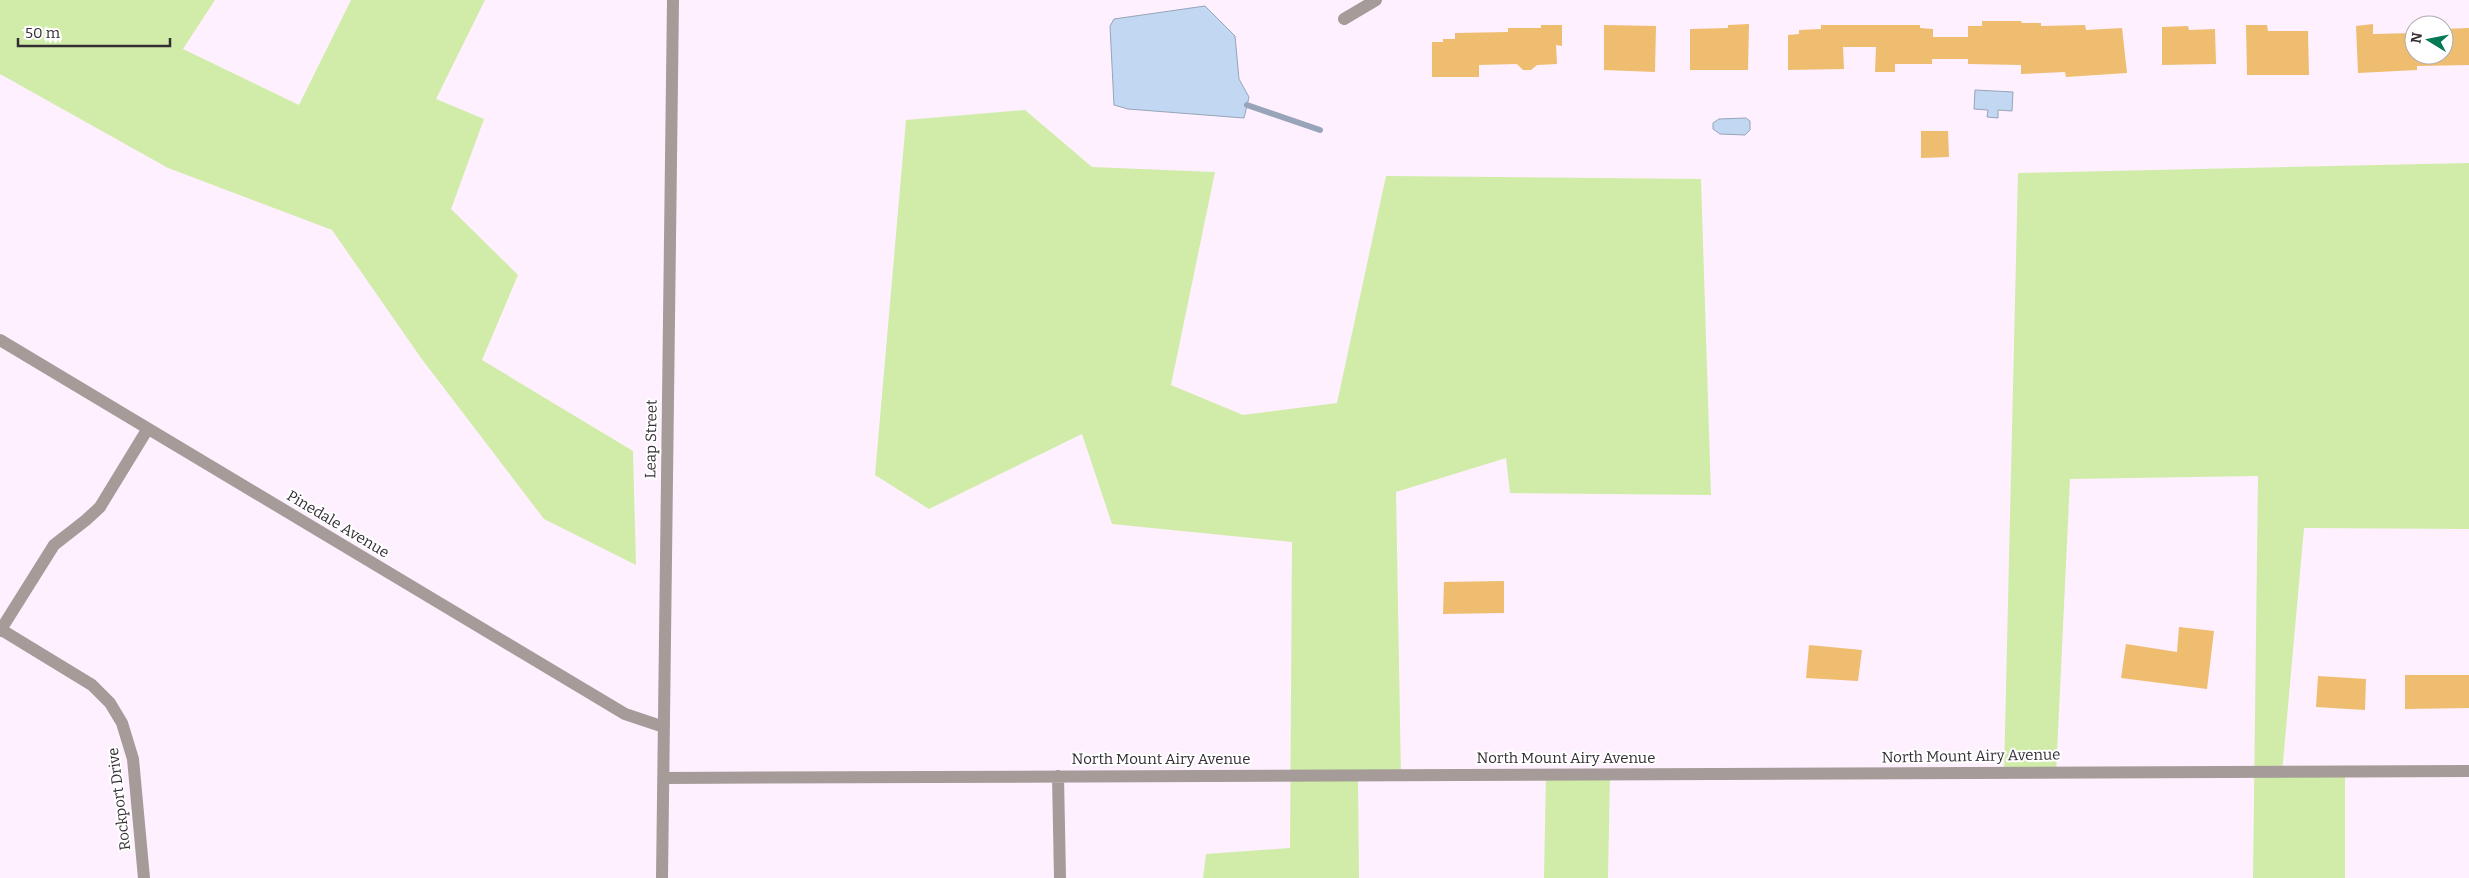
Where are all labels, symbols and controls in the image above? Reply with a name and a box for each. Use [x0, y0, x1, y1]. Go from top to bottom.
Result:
scale bar [18, 15, 170, 47]
north arrow [2404, 15, 2454, 65]
text: 50 m [25, 24, 61, 42]
text: N [2407, 31, 2426, 45]
street label: Leap Street [641, 399, 661, 479]
street label: Pinedale Avenue [284, 486, 392, 562]
street label: North Mount Airy Avenue [1881, 745, 2061, 767]
street label: Rockport Drive [104, 747, 134, 851]
street label: North Mount Airy Avenue [1477, 749, 1655, 767]
street label: North Mount Airy Avenue [1072, 750, 1250, 768]

